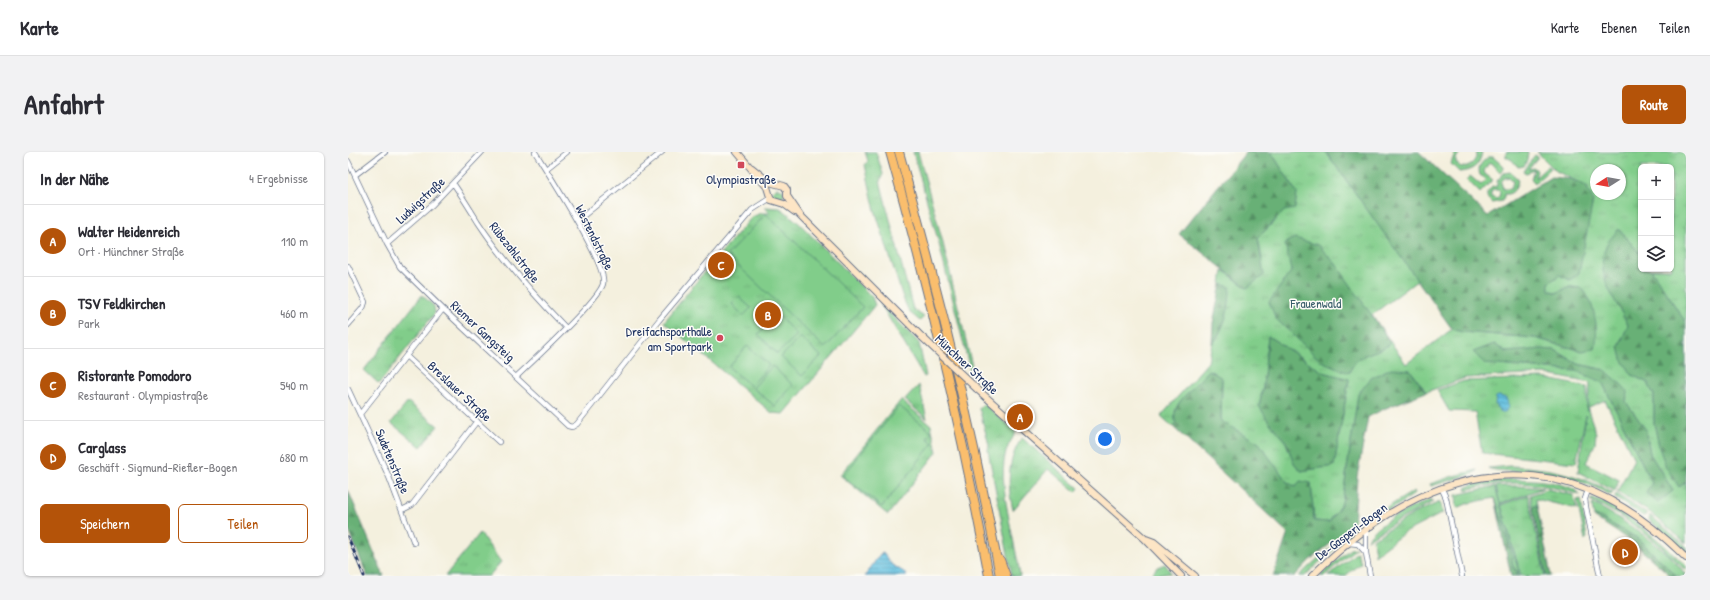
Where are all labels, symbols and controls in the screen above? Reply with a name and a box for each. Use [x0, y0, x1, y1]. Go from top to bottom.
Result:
text: Karte [20, 15, 59, 41]
text: Karte [1551, 18, 1579, 37]
text: Ebenen [1601, 18, 1637, 37]
text: Teilen [1659, 18, 1690, 37]
text: Anfahrt [24, 85, 104, 123]
button: Route [1622, 85, 1686, 124]
marker: Olympiastraße [736, 160, 746, 170]
north arrow [1590, 164, 1626, 200]
map controls [1638, 164, 1674, 272]
button: + [1638, 164, 1674, 200]
text: In der Nähe [40, 167, 109, 190]
text: 4 Ergebnisse [249, 169, 308, 187]
place label: Olympiastraße [706, 170, 776, 188]
street label: Ludwigstraße [391, 172, 449, 228]
button: − [1638, 200, 1674, 236]
street label: Westendstraße [571, 201, 619, 273]
street label: Rübezahlstraße [485, 218, 545, 286]
text: Walter Heidenreich [78, 221, 180, 242]
text: A [50, 232, 56, 250]
text: 110 m [281, 232, 308, 250]
button: layers [1638, 236, 1674, 272]
text: Ort · Münchner Straße [78, 242, 184, 260]
pin: C [708, 250, 734, 280]
text: TSV Feldkirchen [78, 293, 165, 314]
park label: Frauenwald [1290, 294, 1341, 312]
street label: Riemer Gangsteig [447, 296, 519, 366]
pin: B [755, 300, 781, 330]
text: B [50, 304, 56, 322]
text: 460 m [280, 304, 308, 322]
text: Park [78, 314, 100, 332]
place label: Dreifachsporthalle am Sportpark [626, 322, 713, 355]
street label: Münchner Straße [931, 330, 1003, 398]
marker: Dreifachsporthalle am Sportpark [715, 333, 725, 343]
street label: Breslauer Straße [424, 357, 496, 425]
text: Ristorante Pomodoro [78, 365, 191, 386]
text: C [49, 376, 57, 394]
text: 540 m [280, 376, 308, 394]
text: Restaurant · Olympiastraße [78, 386, 208, 404]
pin: A [1007, 402, 1033, 432]
street label: Sudetenstraße [371, 426, 415, 496]
your location [1095, 429, 1115, 449]
text: Carglass [78, 437, 126, 458]
text: D [50, 448, 56, 466]
text: 680 m [280, 448, 308, 466]
text: Geschäft · Sigmund-Riefler-Bogen [78, 458, 237, 476]
street label: De-Gasperi-Bogen [1311, 498, 1391, 564]
button: Speichern [40, 504, 170, 543]
button: Teilen [178, 504, 308, 543]
pin: D [1612, 537, 1638, 567]

